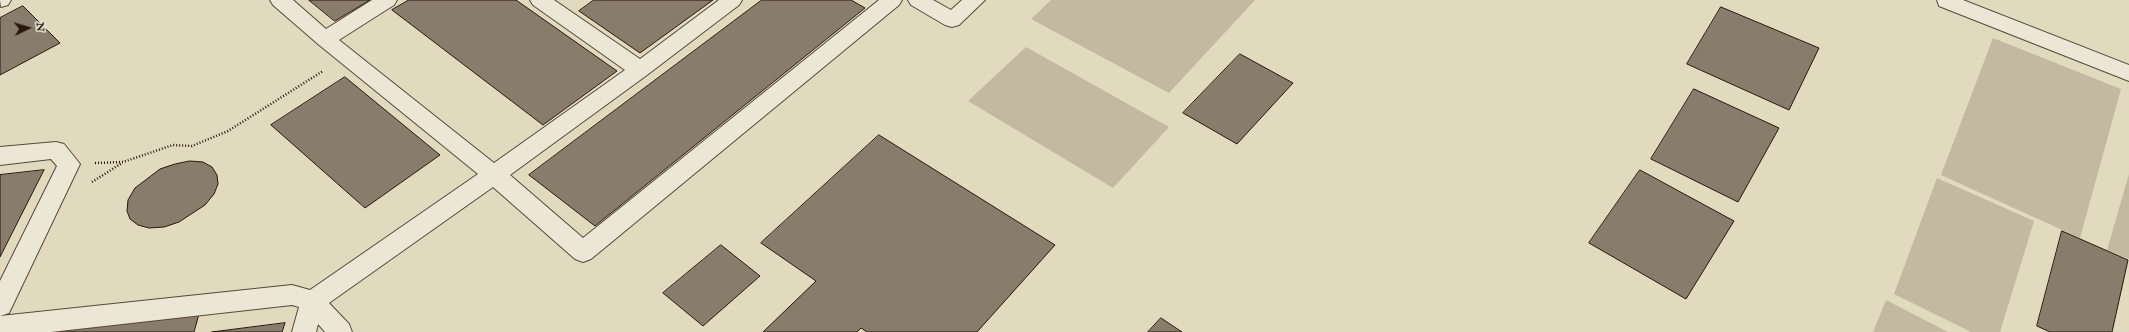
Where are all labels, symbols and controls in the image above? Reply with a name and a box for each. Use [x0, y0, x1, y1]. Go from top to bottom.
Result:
north arrow [8, 8, 48, 48]
text: N [33, 22, 47, 32]

